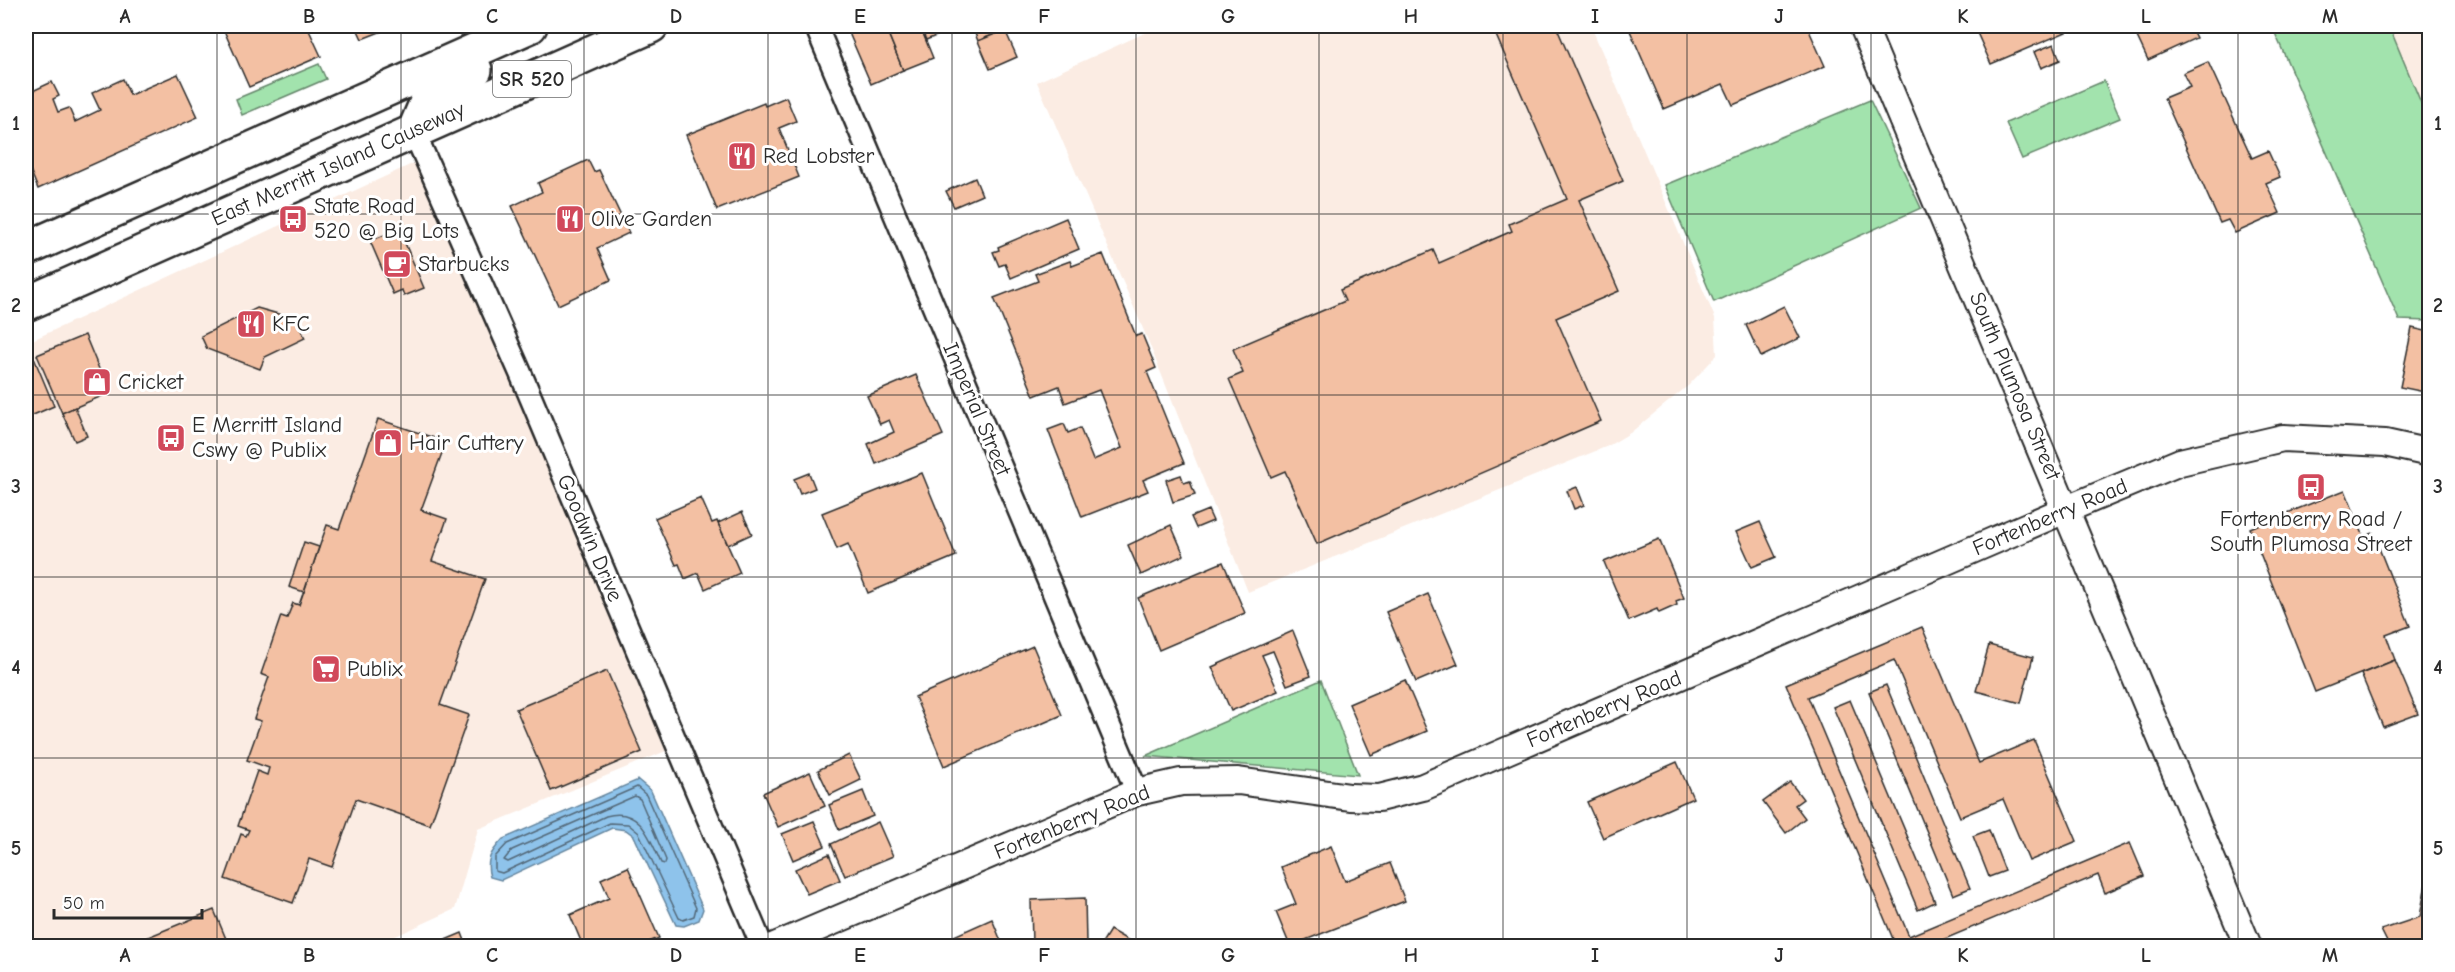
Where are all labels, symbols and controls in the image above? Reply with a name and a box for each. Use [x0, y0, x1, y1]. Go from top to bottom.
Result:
text: A [119, 5, 131, 28]
text: B [303, 5, 315, 28]
text: C [486, 5, 498, 28]
text: D [670, 5, 682, 28]
text: E [854, 5, 866, 28]
text: F [1038, 5, 1050, 28]
text: G [1221, 5, 1235, 28]
text: H [1404, 5, 1418, 28]
text: I [1591, 5, 1599, 28]
text: J [1774, 5, 1784, 28]
text: K [1957, 5, 1969, 28]
text: L [2141, 5, 2151, 28]
text: M [2322, 5, 2338, 28]
road number: SR 520 [493, 61, 571, 97]
street label: East Merritt Island Causeway [207, 96, 469, 232]
text: 1 [12, 112, 20, 135]
text: 1 [2434, 112, 2442, 135]
restaurant icon: Red Lobster [726, 140, 758, 172]
place label: Red Lobster [763, 143, 875, 169]
place label: State Road 520 @ Big Lots [314, 193, 459, 244]
bus stop icon: State Road 520 @ Big Lots [277, 203, 309, 235]
restaurant icon: Olive Garden [554, 203, 586, 235]
place label: Olive Garden [591, 206, 712, 232]
cafe icon: Starbucks [381, 248, 413, 280]
place label: Starbucks [418, 251, 509, 277]
street label: South Plumosa Street [1964, 288, 2067, 484]
text: 2 [11, 294, 21, 317]
text: 2 [2433, 294, 2443, 317]
restaurant icon: KFC [235, 308, 267, 340]
place label: KFC [272, 311, 310, 337]
street label: Imperial Street [937, 339, 1017, 480]
shop icon: Cricket [81, 366, 113, 398]
place label: Cricket [118, 369, 184, 395]
place label: E Merritt Island Cswy @ Publix [192, 412, 342, 463]
bus stop icon: E Merritt Island Cswy @ Publix [155, 422, 187, 454]
shop icon: Hair Cuttery [372, 427, 404, 459]
place label: Hair Cuttery [409, 430, 524, 456]
street label: Goodwin Drive [552, 470, 628, 606]
bus stop icon: Fortenberry Road / South Plumosa Street [2295, 471, 2327, 503]
street label: Fortenberry Road [1969, 473, 2131, 561]
text: 3 [11, 475, 21, 498]
text: 3 [2433, 475, 2443, 498]
place label: Fortenberry Road / South Plumosa Street [2210, 506, 2412, 557]
supermarket icon: Publix [310, 653, 342, 685]
text: 4 [11, 656, 21, 679]
place label: Publix [347, 656, 403, 682]
text: 4 [2433, 656, 2443, 679]
street label: Fortenberry Road [1523, 665, 1685, 753]
street label: Fortenberry Road [990, 779, 1154, 865]
text: 5 [11, 837, 21, 860]
text: 5 [2433, 837, 2443, 860]
scale bar [54, 882, 202, 920]
text: 50 m [63, 893, 105, 914]
text: A [119, 944, 131, 967]
text: B [303, 944, 315, 967]
text: C [486, 944, 498, 967]
text: D [670, 944, 682, 967]
text: E [854, 944, 866, 967]
text: F [1038, 944, 1050, 967]
text: G [1221, 944, 1235, 967]
text: H [1404, 944, 1418, 967]
text: I [1591, 944, 1599, 967]
text: J [1774, 944, 1784, 967]
text: K [1957, 944, 1969, 967]
text: L [2141, 944, 2151, 967]
text: M [2322, 944, 2338, 967]

